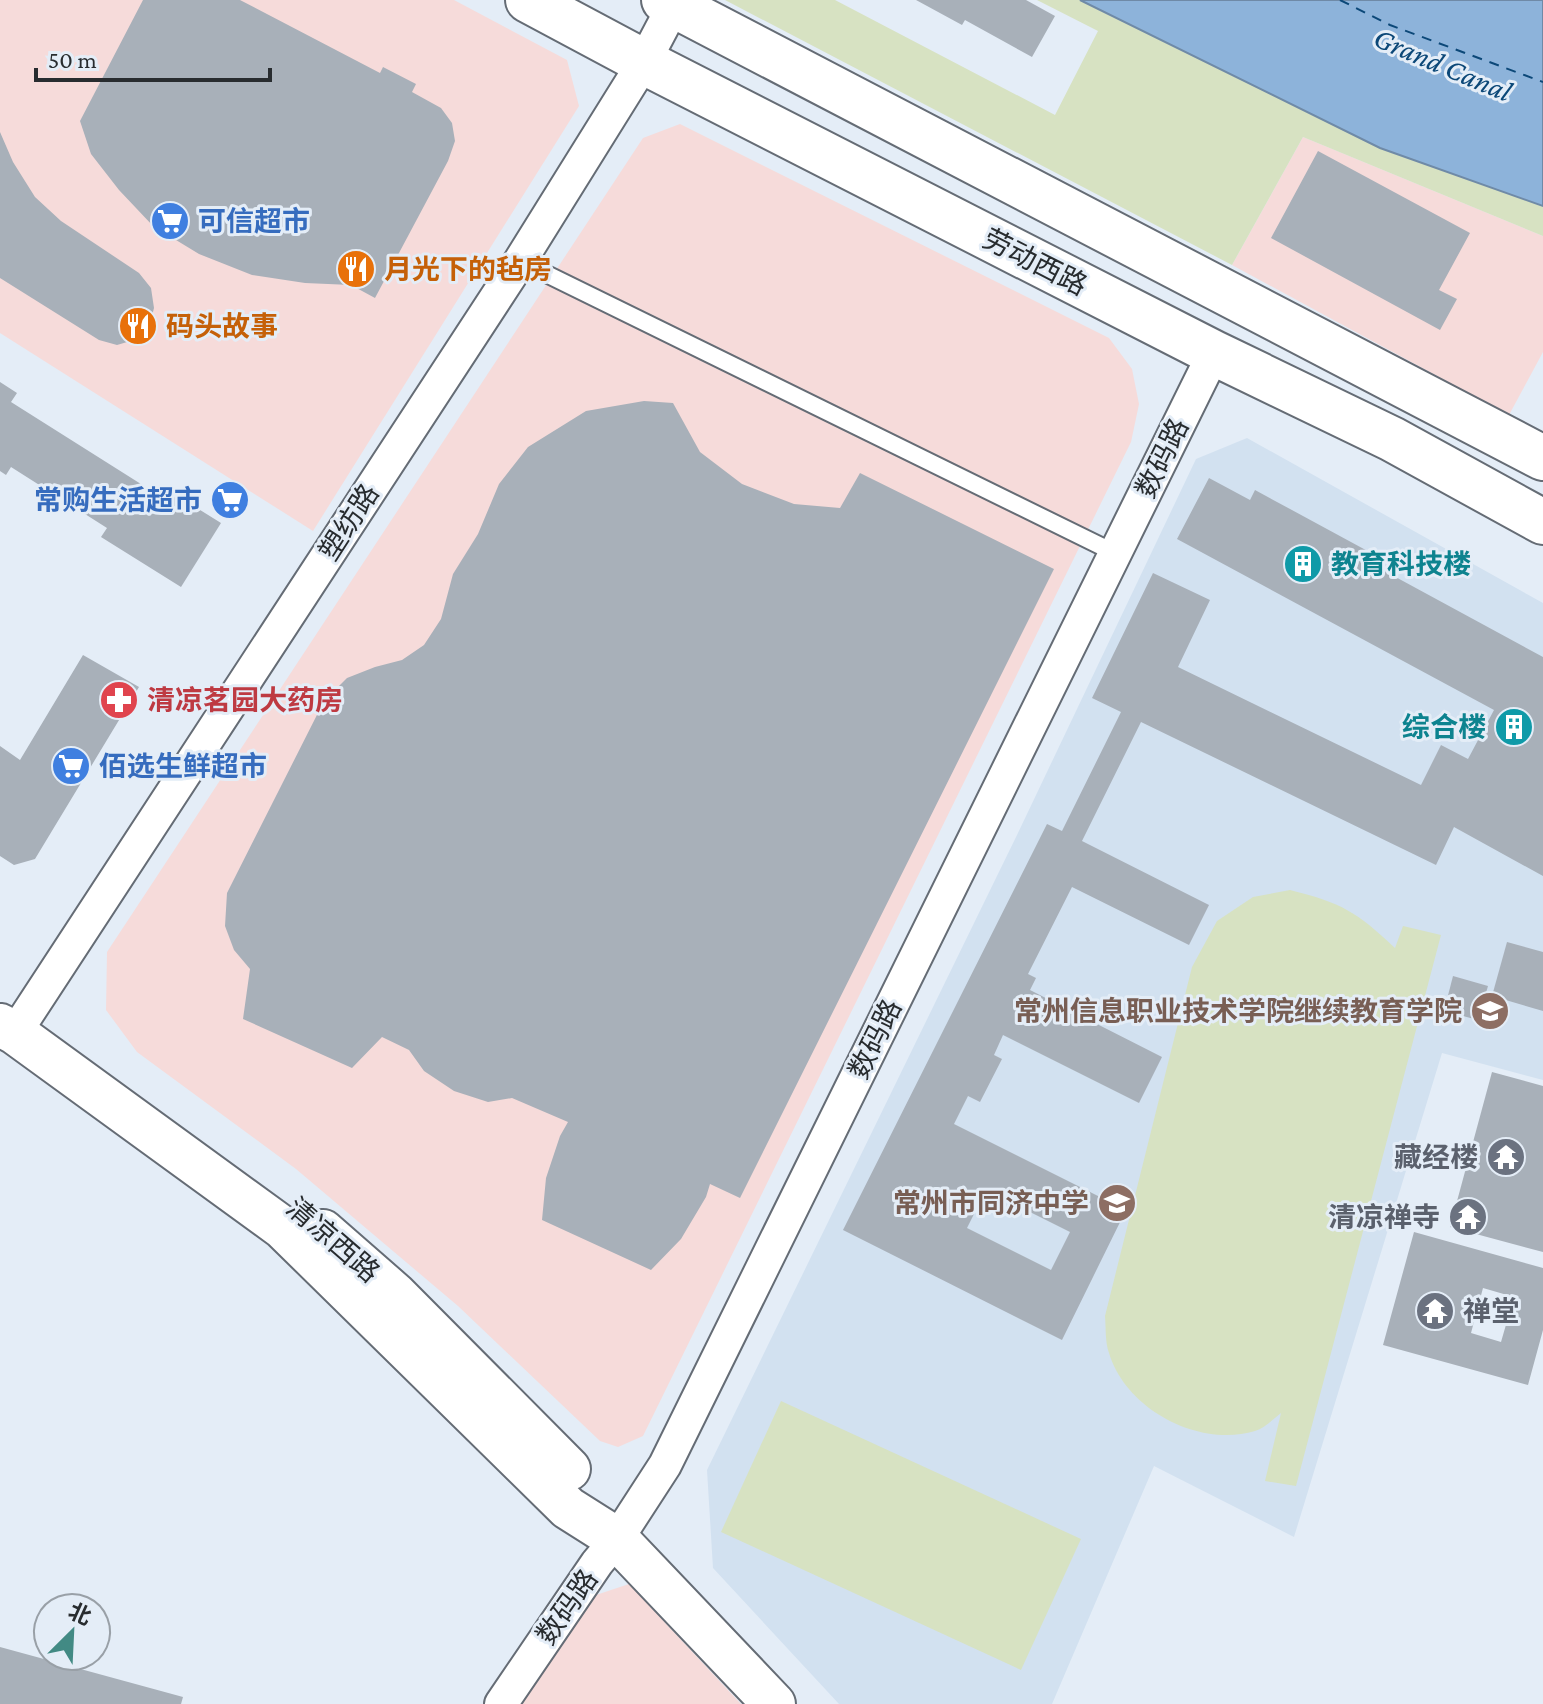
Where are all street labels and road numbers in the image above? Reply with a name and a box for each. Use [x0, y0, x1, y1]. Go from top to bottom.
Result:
street label: 劳动西路 [978, 223, 1092, 301]
street label: 数码路 [1130, 413, 1194, 503]
street label: 塑纺路 [313, 478, 385, 566]
street label: 数码路 [843, 994, 907, 1084]
street label: 清凉西路 [281, 1192, 385, 1288]
street label: 数码路 [530, 1564, 604, 1650]

